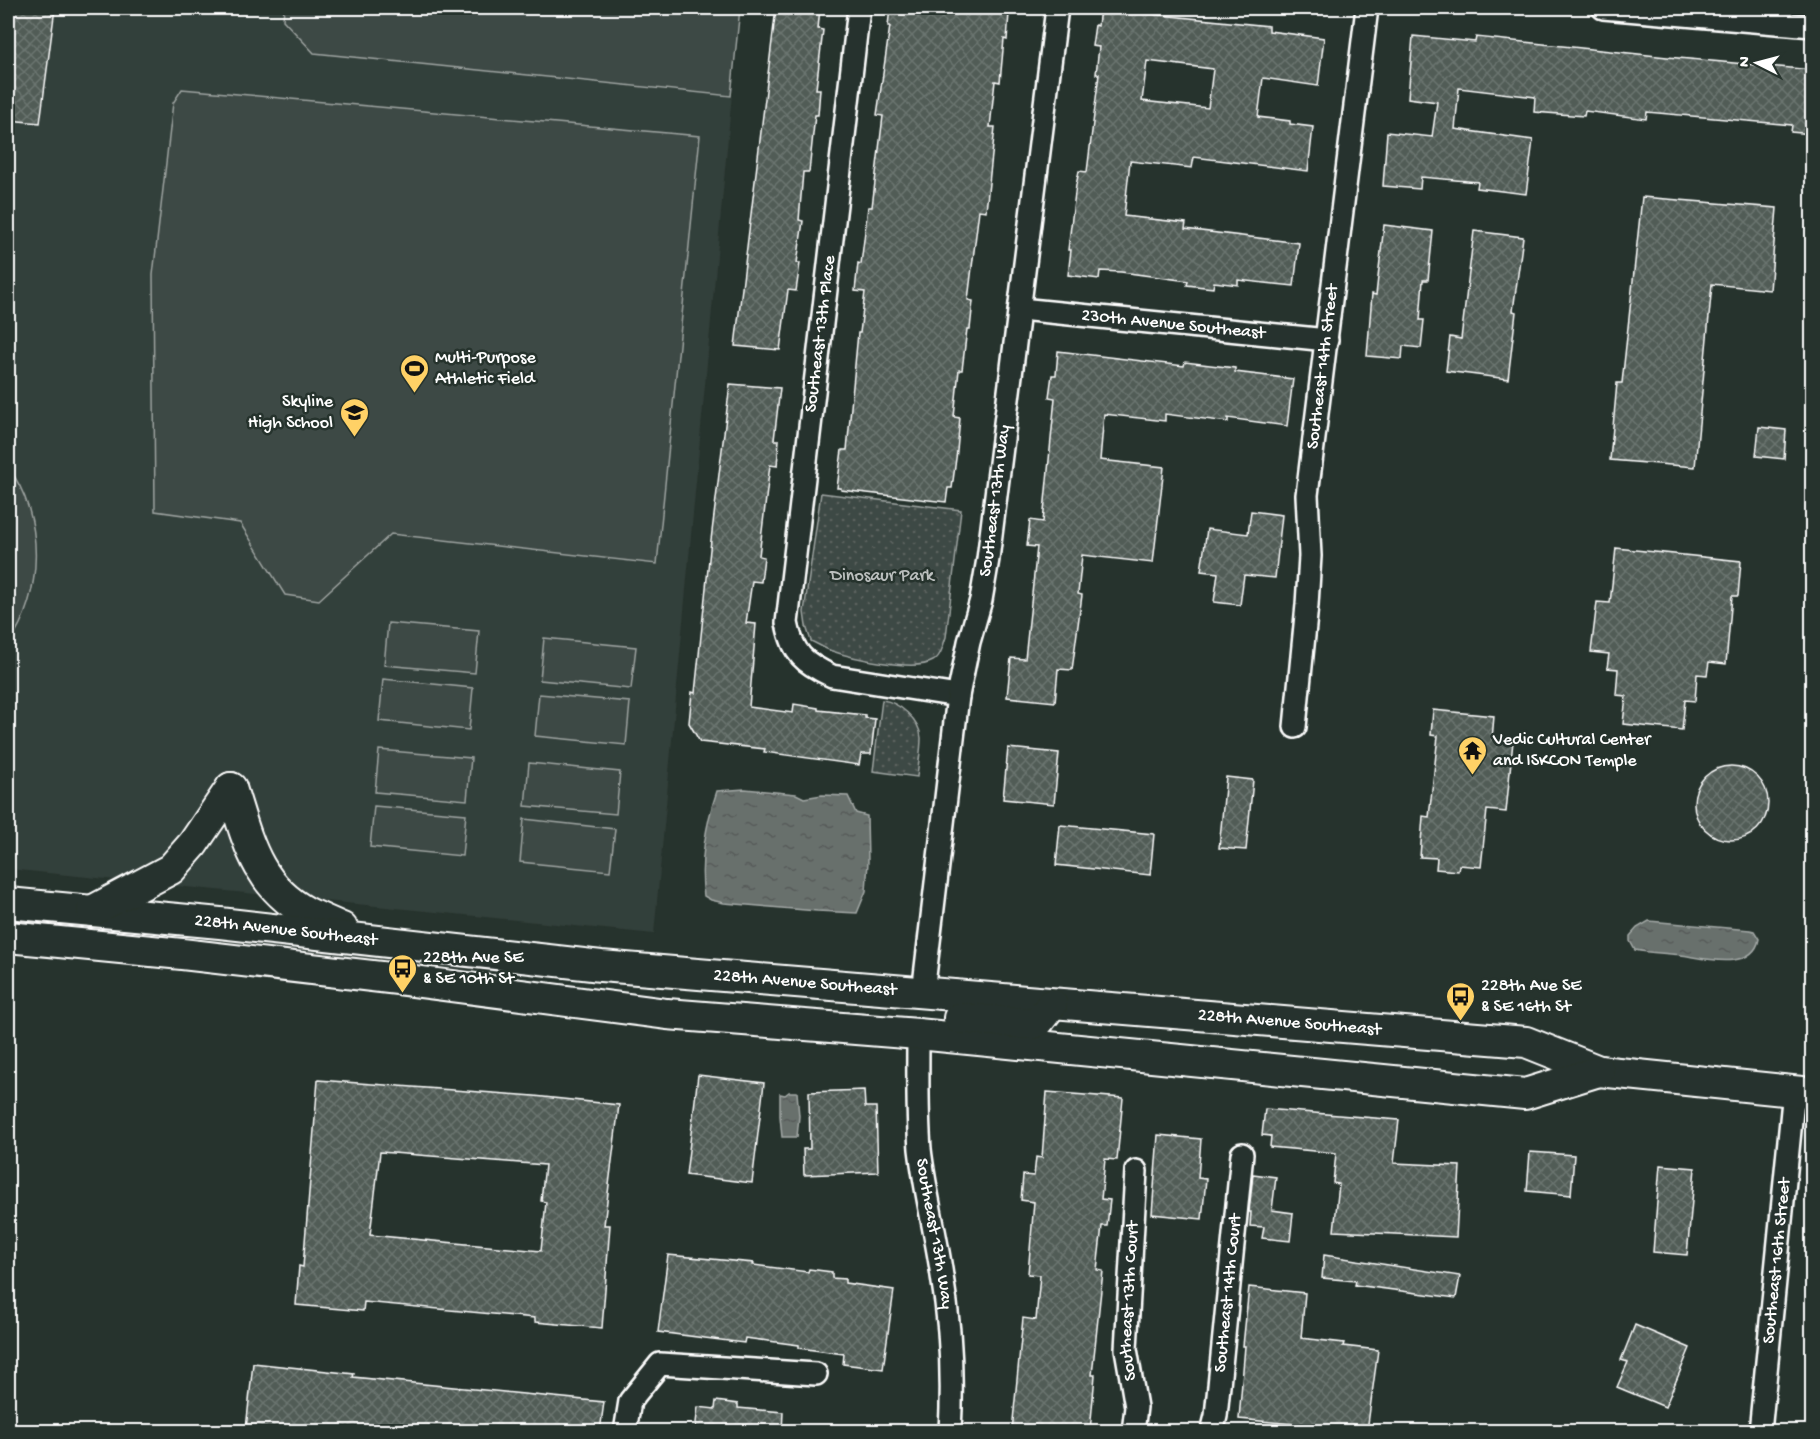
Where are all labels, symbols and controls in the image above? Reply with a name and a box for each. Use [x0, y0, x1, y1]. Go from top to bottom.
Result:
north arrow [1727, 33, 1787, 93]
text: N [1736, 55, 1756, 68]
street label: Southeast 13th Place [801, 254, 841, 414]
street label: Southeast 14th Street [1302, 281, 1344, 450]
street label: 230th Avenue Southeast [1080, 305, 1268, 344]
place label: Multi-Purpose Athletic Field [435, 348, 536, 390]
sports icon: Multi-Purpose Athletic Field [398, 352, 430, 394]
place label: Skyline High School [248, 392, 334, 434]
school or university icon: Skyline High School [338, 396, 370, 438]
street label: Southeast 13th Way [975, 424, 1015, 578]
park label: Dinosaur Park [829, 566, 936, 587]
place label: Vedic Cultural Center and ISKCON Temple [1492, 730, 1652, 772]
temple icon: Vedic Cultural Center and ISKCON Temple [1456, 734, 1488, 776]
street label: 228th Avenue Southeast [193, 910, 380, 951]
place label: 228th Ave SE & SE 10th St [423, 948, 524, 990]
bus stop icon: 228th Ave SE & SE 10th St [386, 952, 418, 994]
street label: 228th Avenue Southeast [713, 965, 899, 1001]
place label: 228th Ave SE & SE 16th St [1481, 976, 1582, 1018]
bus stop icon: 228th Ave SE & SE 16th St [1444, 980, 1476, 1022]
street label: 228th Avenue Southeast [1197, 1005, 1383, 1041]
street label: Southeast 13th Way [911, 1157, 957, 1311]
street label: Southeast 16th Street [1758, 1175, 1796, 1345]
street label: Southeast 14th Court [1210, 1211, 1247, 1373]
street label: Southeast 13th Court [1115, 1219, 1144, 1382]

